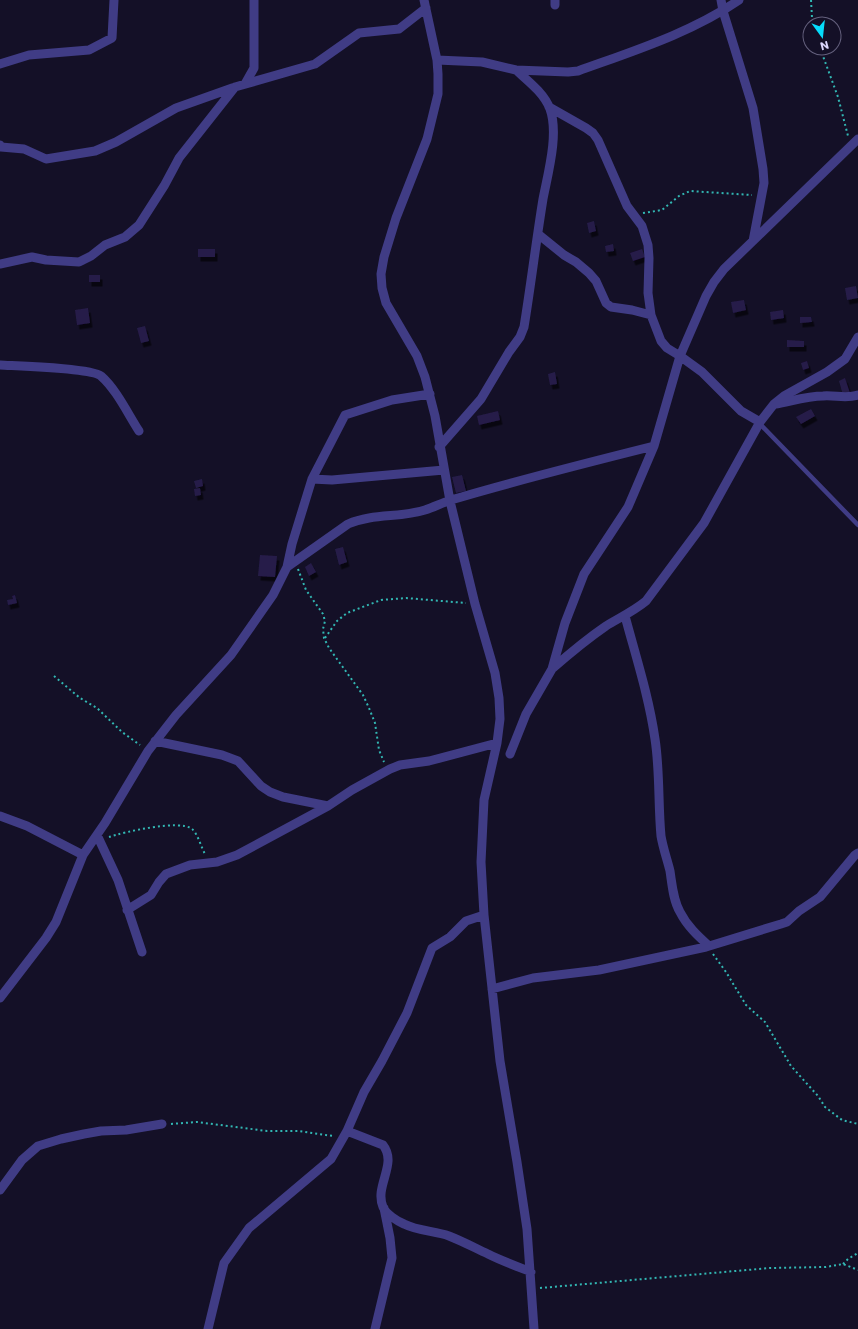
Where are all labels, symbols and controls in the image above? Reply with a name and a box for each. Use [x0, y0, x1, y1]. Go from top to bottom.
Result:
north arrow [802, 16, 842, 56]
text: N [819, 37, 831, 54]

